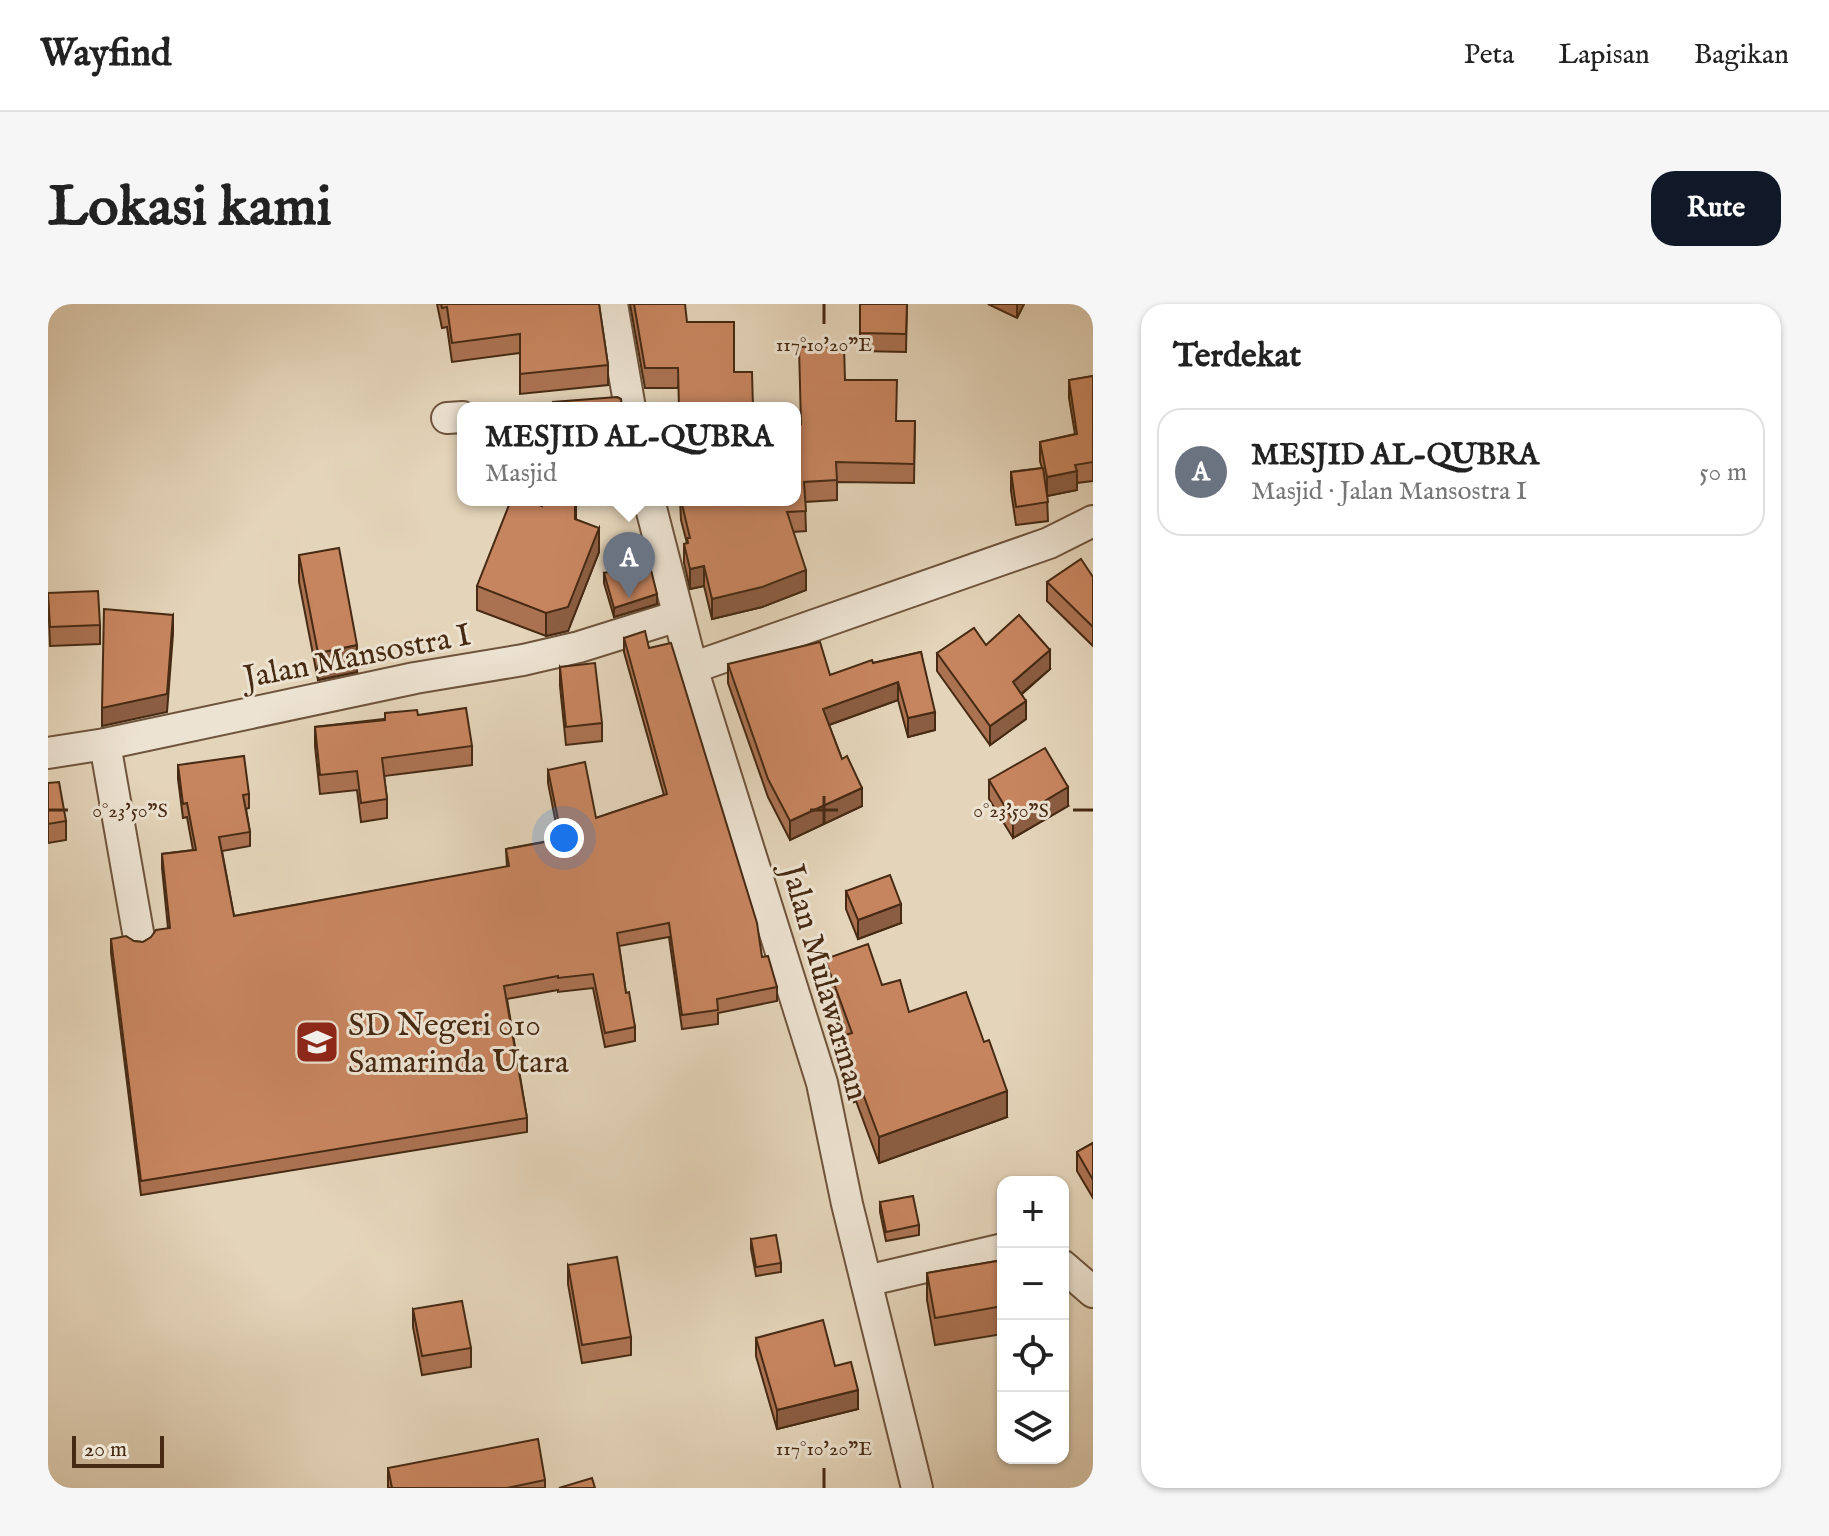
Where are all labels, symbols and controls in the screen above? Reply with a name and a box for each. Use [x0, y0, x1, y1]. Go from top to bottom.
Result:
text: Wayfind [40, 31, 171, 79]
text: Peta [1464, 38, 1514, 73]
text: Lapisan [1558, 38, 1650, 73]
text: Bagikan [1694, 38, 1789, 73]
button: Rute [1651, 171, 1781, 246]
text: Lokasi kami [48, 173, 332, 244]
text: 117°10'20"E [776, 333, 872, 358]
text: Terdekat [1173, 335, 1301, 378]
popup [457, 402, 801, 506]
text: MESJID AL-QUBRA [485, 419, 773, 457]
text: MESJID AL-QUBRA [1251, 437, 1539, 475]
text: A [1192, 456, 1210, 489]
text: 50 m [1699, 456, 1747, 489]
text: Masjid [485, 457, 557, 490]
text: Masjid · Jalan Mansostra I [1251, 475, 1527, 508]
pin: A [603, 532, 655, 598]
street label: Jalan Mansostra I [237, 615, 475, 700]
text: 0°23'50"S [92, 799, 168, 824]
text: 0°23'50"S [973, 799, 1049, 824]
your location [544, 818, 584, 858]
street label: Jalan Mulawarman [770, 857, 877, 1105]
place label: SD Negeri 010 Samarinda Utara [348, 1006, 569, 1084]
school or university icon: SD Negeri 010 Samarinda Utara [293, 1018, 341, 1066]
map controls [997, 1176, 1069, 1464]
button: + [997, 1176, 1069, 1248]
button: − [997, 1248, 1069, 1320]
button: locate [997, 1320, 1069, 1392]
button: layers [997, 1392, 1069, 1464]
scale bar [72, 1432, 164, 1468]
text: 20 m [84, 1436, 127, 1464]
text: 117°10'20"E [776, 1437, 872, 1462]

